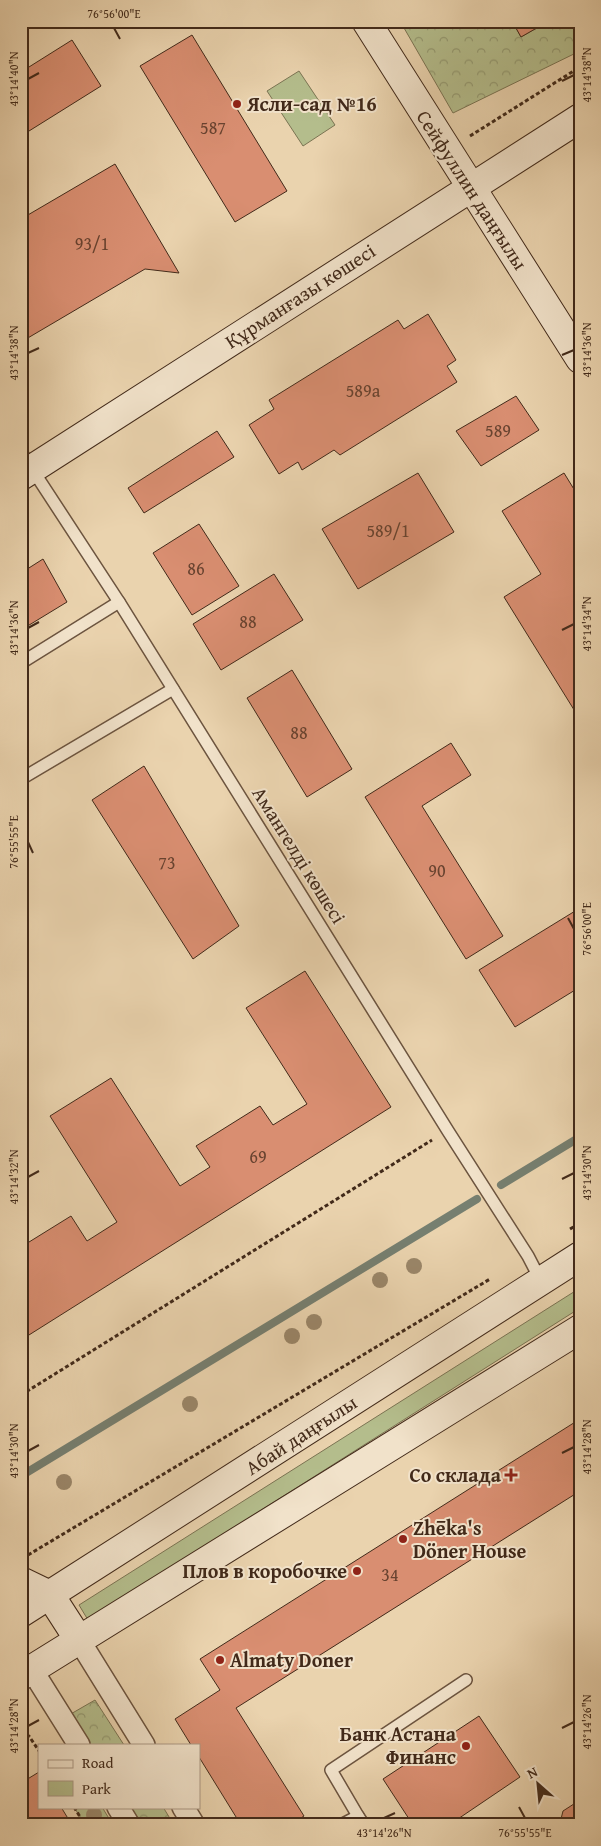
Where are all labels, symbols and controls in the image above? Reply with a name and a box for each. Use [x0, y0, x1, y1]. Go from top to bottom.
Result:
text: 76°56'00"E [87, 5, 141, 22]
text: 43°14'38"N [578, 47, 595, 103]
text: 43°14'40"N [5, 51, 22, 107]
place label: Ясли-сад №16 [246, 89, 377, 118]
marker: Ясли-сад №16 [231, 98, 243, 110]
street label: Сейфуллин даңғылы [410, 104, 535, 275]
house number: 587 [200, 114, 226, 141]
house number: 93/1 [75, 230, 109, 257]
street label: Құрманғазы көшесі [219, 236, 381, 355]
text: 43°14'36"N [578, 322, 595, 378]
text: 43°14'38"N [5, 325, 22, 381]
house number: 589а [346, 377, 381, 404]
house number: 589 [485, 417, 511, 444]
house number: 589/1 [366, 517, 410, 544]
house number: 86 [187, 555, 205, 582]
text: 43°14'34"N [578, 596, 595, 652]
text: 43°14'36"N [5, 600, 22, 656]
house number: 88 [239, 608, 257, 635]
house number: 88 [290, 719, 308, 746]
street label: Амангелді көшесі [246, 780, 354, 929]
text: 76°55'55"E [5, 815, 22, 869]
house number: 73 [158, 849, 176, 876]
house number: 90 [428, 857, 446, 884]
text: 76°56'00"E [578, 902, 595, 956]
house number: 69 [249, 1143, 267, 1170]
text: 43°14'30"N [578, 1145, 595, 1201]
text: 43°14'32"N [5, 1149, 22, 1205]
street label: Абай даңғылы [239, 1388, 362, 1482]
text: 43°14'28"N [578, 1419, 595, 1475]
text: 43°14'30"N [5, 1423, 22, 1479]
place label: Со склада [409, 1460, 502, 1489]
marker: Со склада [505, 1469, 517, 1481]
place label: Zhēka's Döner House [413, 1513, 526, 1565]
marker: Zhēka's Döner House [397, 1533, 409, 1545]
place label: Плов в коробочке [183, 1556, 347, 1585]
house number: 34 [381, 1561, 399, 1588]
marker: Плов в коробочке [351, 1565, 363, 1577]
place label: Almaty Doner [230, 1645, 353, 1674]
marker: Almaty Doner [214, 1654, 226, 1666]
text: 43°14'26"N [578, 1694, 595, 1750]
text: 43°14'28"N [5, 1698, 22, 1754]
place label: Банк Астана Финанс [340, 1719, 457, 1771]
marker: Банк Астана Финанс [460, 1740, 472, 1752]
legend [38, 1744, 200, 1808]
text: Road [82, 1752, 113, 1773]
north arrow [514, 1758, 564, 1808]
text: N [523, 1761, 541, 1783]
text: Park [82, 1778, 111, 1799]
text: 43°14'26"N [356, 1824, 412, 1841]
text: 76°55'55"E [498, 1824, 552, 1841]

